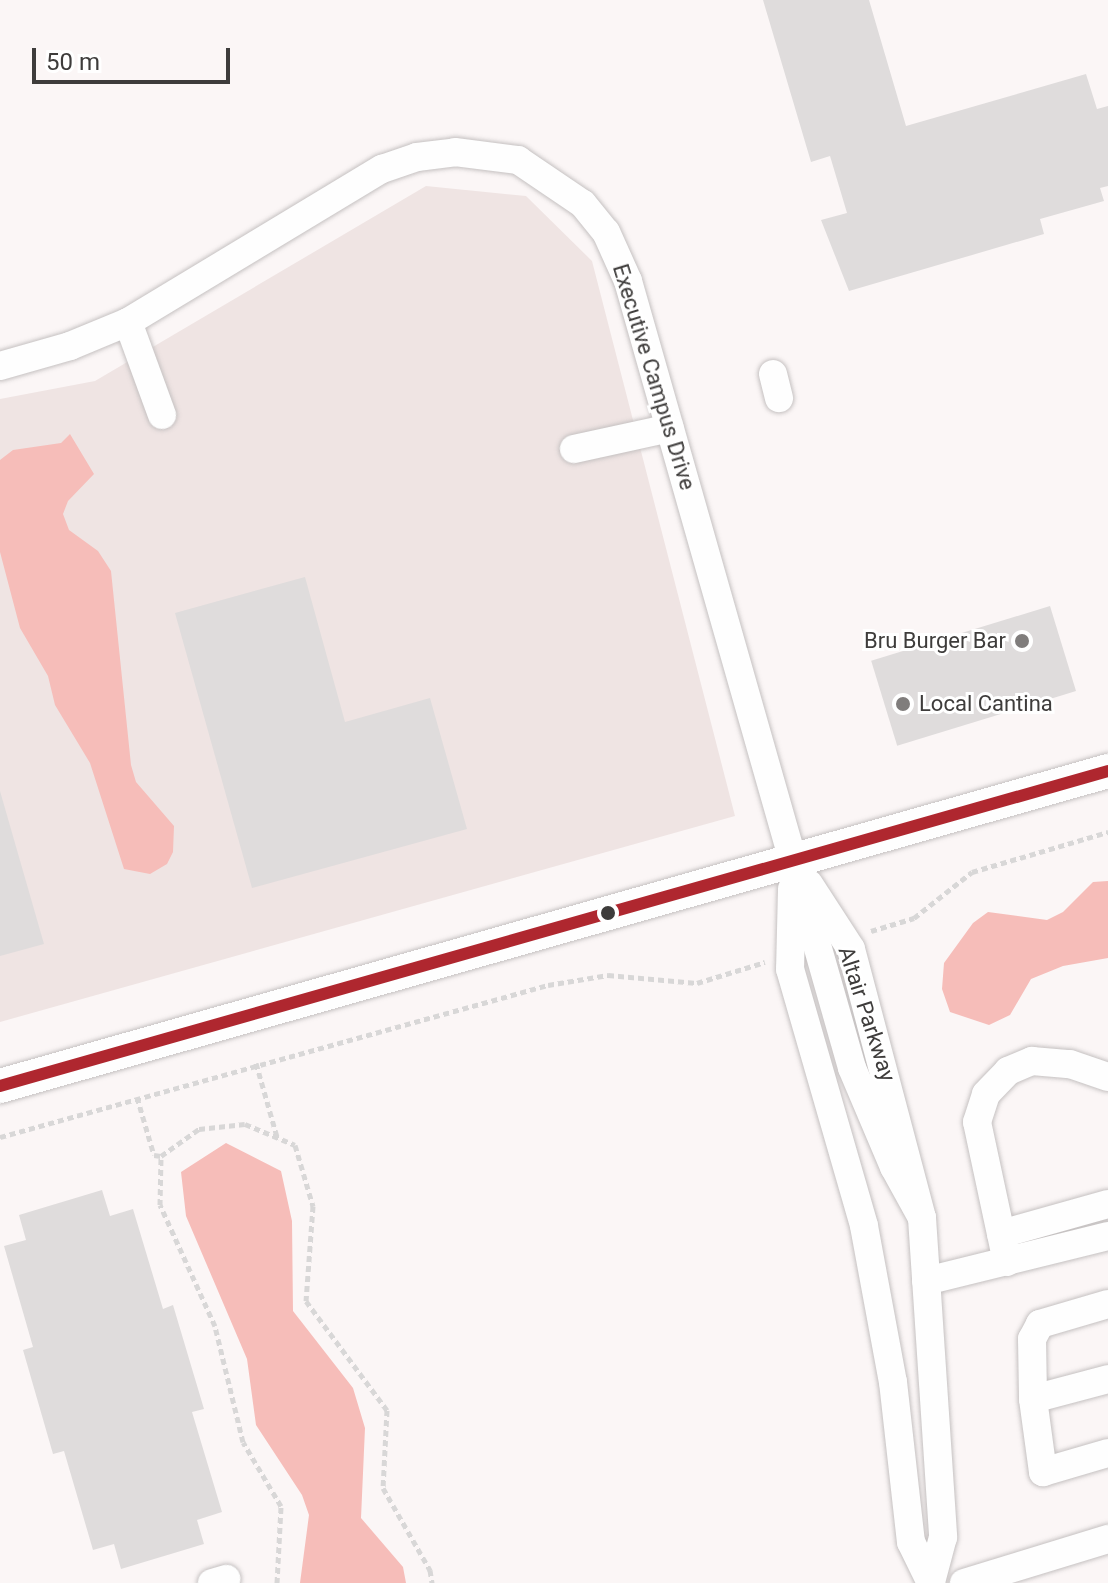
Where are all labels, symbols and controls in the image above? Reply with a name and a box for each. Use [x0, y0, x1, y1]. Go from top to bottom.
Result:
scale bar [36, 32, 234, 82]
text: 50 m [46, 48, 100, 76]
street label: Executive Campus Drive [607, 261, 701, 493]
place label: Bru Burger Bar [864, 628, 1006, 654]
marker: Bru Burger Bar [1013, 632, 1031, 650]
place label: Local Cantina [919, 691, 1053, 717]
marker: Local Cantina [894, 695, 912, 713]
unlabelled marker [600, 905, 616, 921]
street label: Altair Parkway [833, 943, 901, 1085]

